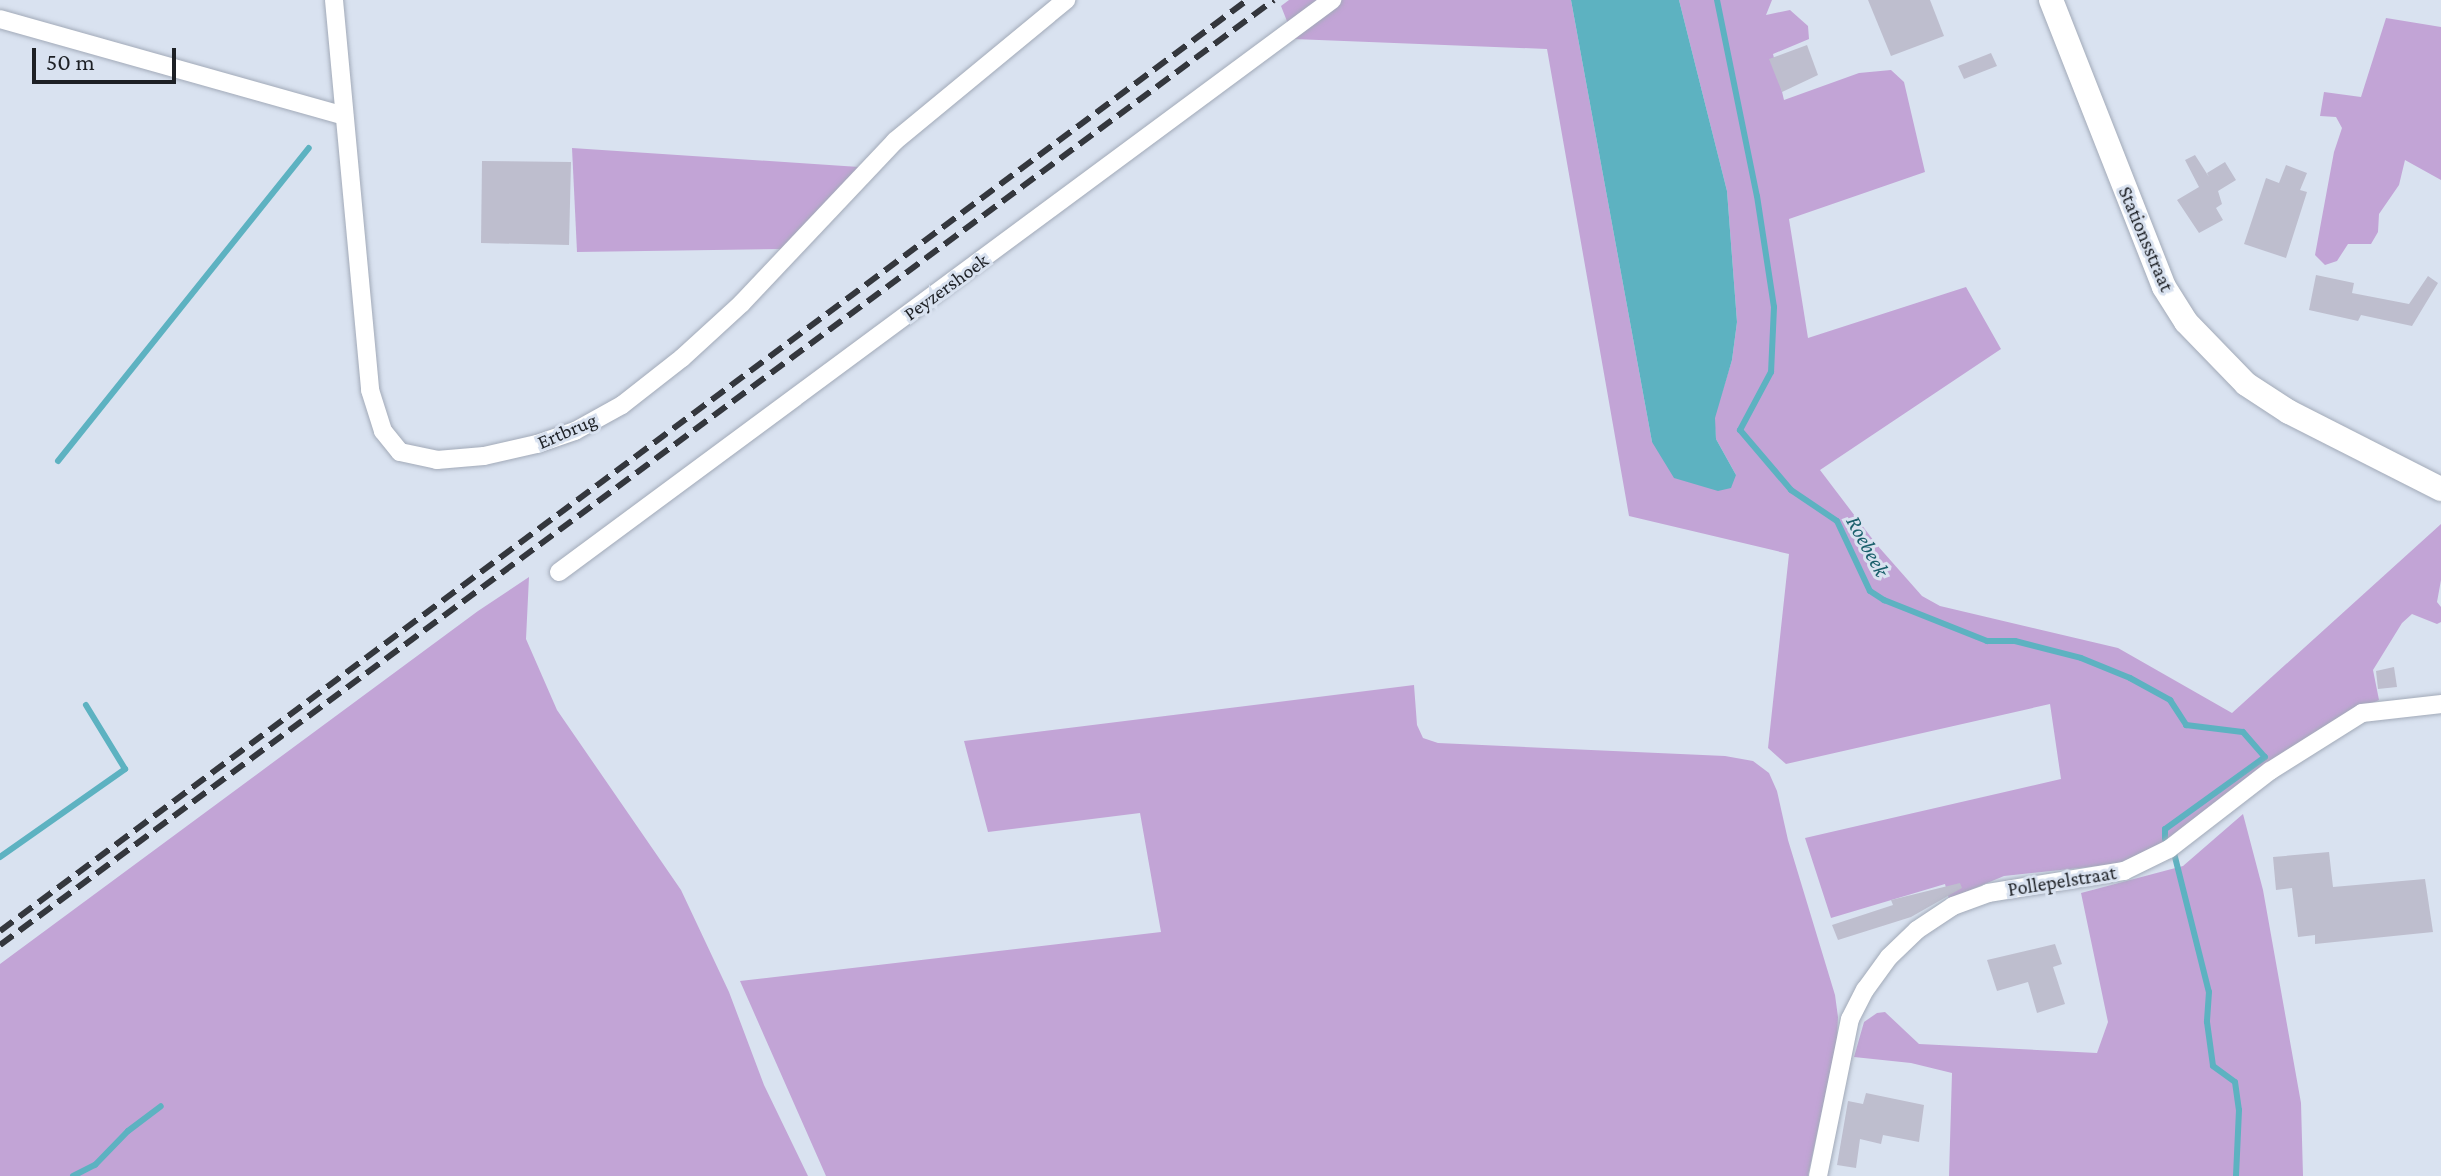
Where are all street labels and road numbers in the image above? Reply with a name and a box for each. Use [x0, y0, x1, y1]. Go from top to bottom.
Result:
street label: Stationsstraat [2113, 183, 2179, 295]
street label: Peyzershoek [899, 248, 993, 326]
street label: Ertbrug [534, 408, 600, 454]
street label: Pollepelstraat [2006, 861, 2118, 901]

